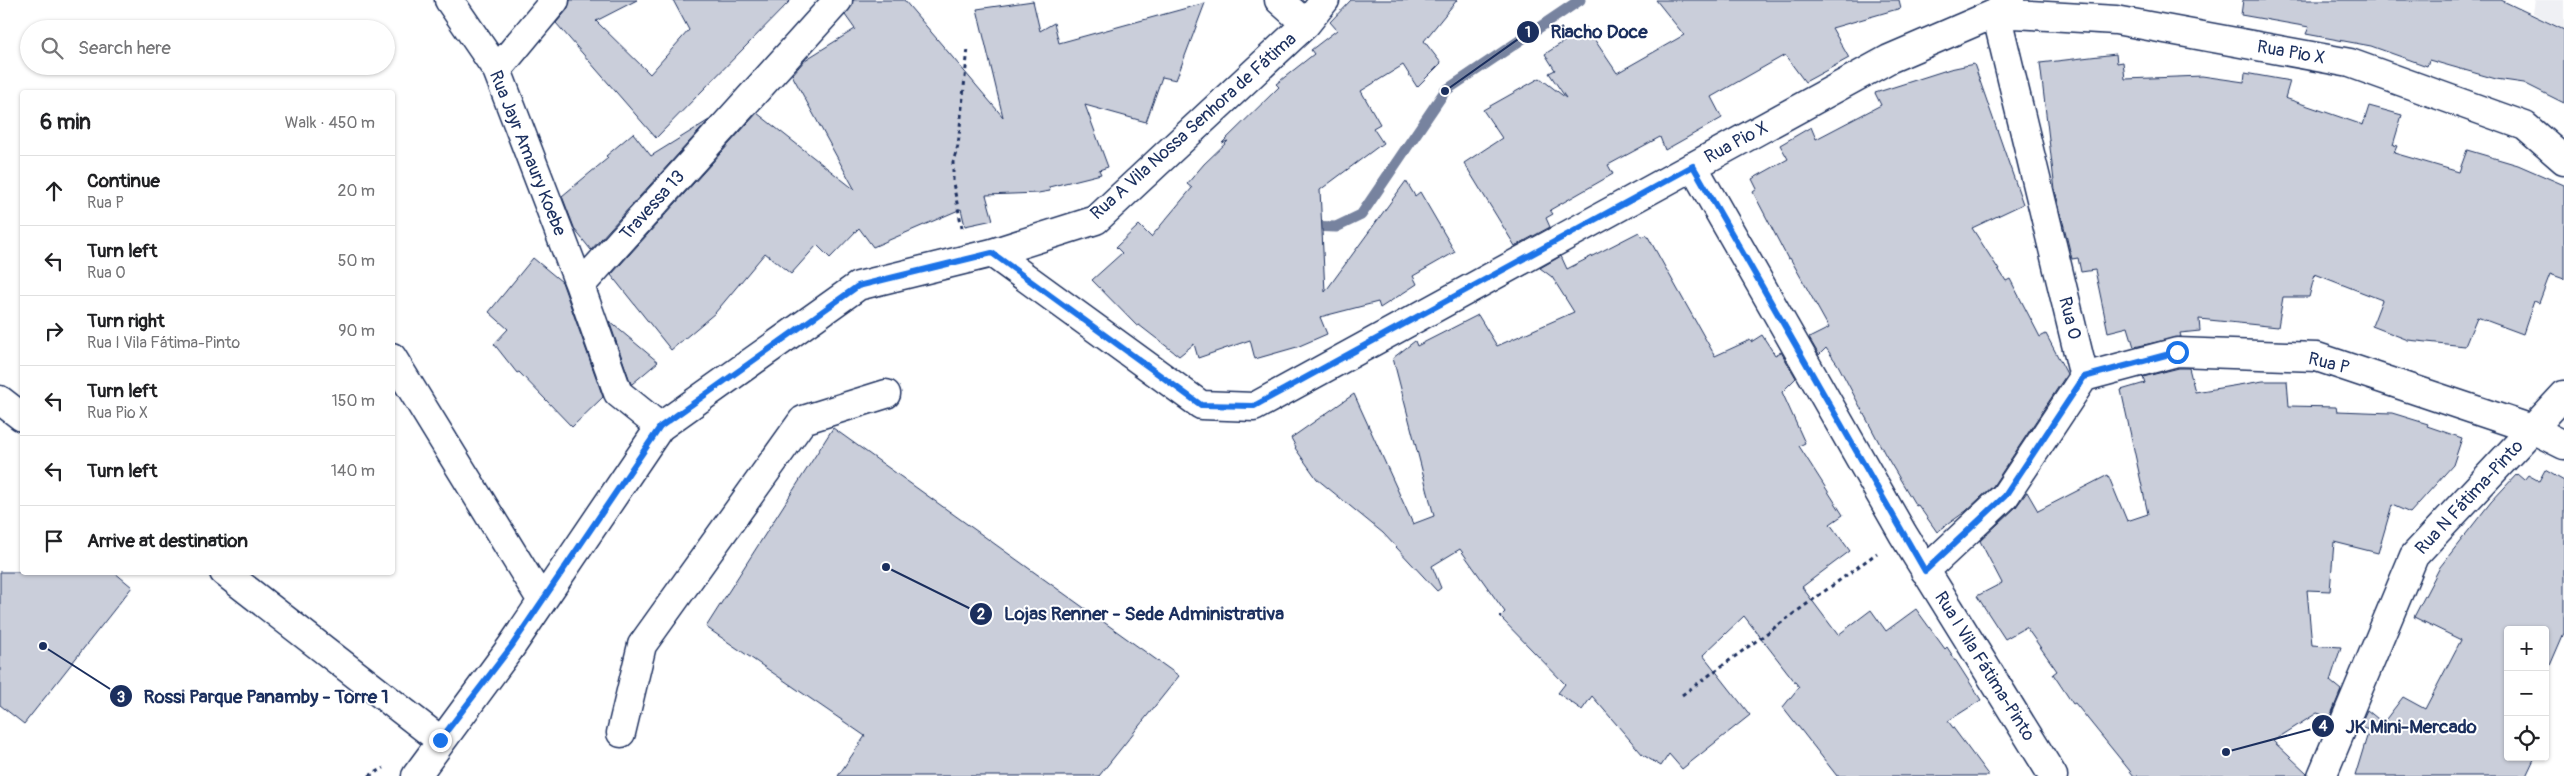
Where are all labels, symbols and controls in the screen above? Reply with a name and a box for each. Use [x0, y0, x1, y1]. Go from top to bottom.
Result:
callout: Riacho Doce [1515, 15, 1658, 49]
search box [20, 20, 395, 75]
text: Riacho Doce [1550, 20, 1648, 44]
text: 1 [1525, 23, 1531, 42]
street label: Rua A Vila Nossa Senhora de Fátima [1086, 28, 1301, 225]
icon: search [38, 34, 66, 62]
street label: Rua Pio X [2255, 35, 2327, 70]
text: Search here [78, 36, 171, 60]
street label: Rua Jayr Amaury Koebe [484, 67, 571, 239]
text: 6 min [40, 109, 91, 136]
text: Walk · 450 m [285, 113, 375, 133]
street label: Rua Pio X [1701, 116, 1772, 169]
street label: Travessa 13 [615, 165, 690, 245]
text: Continue [87, 169, 160, 193]
icon: ahead [40, 177, 68, 205]
text: 20 m [337, 181, 375, 201]
text: Rua P [87, 193, 124, 213]
text: Turn left [87, 239, 157, 263]
icon: left [40, 247, 68, 275]
text: 50 m [338, 251, 375, 271]
text: Rua O [87, 263, 125, 283]
street label: Rua O [2053, 294, 2086, 342]
text: Turn right [87, 309, 165, 333]
icon: right [40, 317, 68, 345]
text: 90 m [338, 321, 375, 341]
text: Rua I Vila Fátima-Pinto [87, 333, 240, 353]
route start [2166, 341, 2189, 364]
street label: Rua P [2306, 347, 2352, 380]
text: Turn left [87, 379, 157, 403]
icon: left [40, 387, 68, 415]
text: 150 m [331, 391, 375, 411]
text: Rua Pio X [87, 403, 148, 423]
street label: Rua N Fátima-Pinto [2410, 435, 2529, 560]
icon: left [40, 457, 68, 485]
text: Turn left [87, 459, 157, 483]
text: 140 m [331, 461, 375, 481]
icon: arrive [40, 527, 68, 555]
text: Arrive at destination [87, 529, 248, 553]
street label: Rua I Vila Fátima-Pinto [1929, 587, 2040, 746]
callout: Lojas Renner - Sede Administrativa [968, 597, 1294, 631]
text: Lojas Renner - Sede Administrativa [1004, 602, 1284, 626]
text: 2 [977, 605, 985, 624]
map controls [2504, 626, 2549, 761]
button: + [2504, 626, 2549, 671]
button: − [2504, 671, 2549, 716]
callout: Rossi Parque Panamby - Torre 1 [108, 679, 398, 713]
text: Rossi Parque Panamby - Torre 1 [143, 685, 389, 709]
text: 3 [117, 688, 125, 707]
callout: JK Mini-Mercado [2311, 709, 2487, 743]
text: JK Mini-Mercado [2345, 715, 2477, 739]
button: locate [2504, 716, 2549, 761]
text: 4 [2319, 717, 2328, 736]
route end [429, 729, 452, 752]

